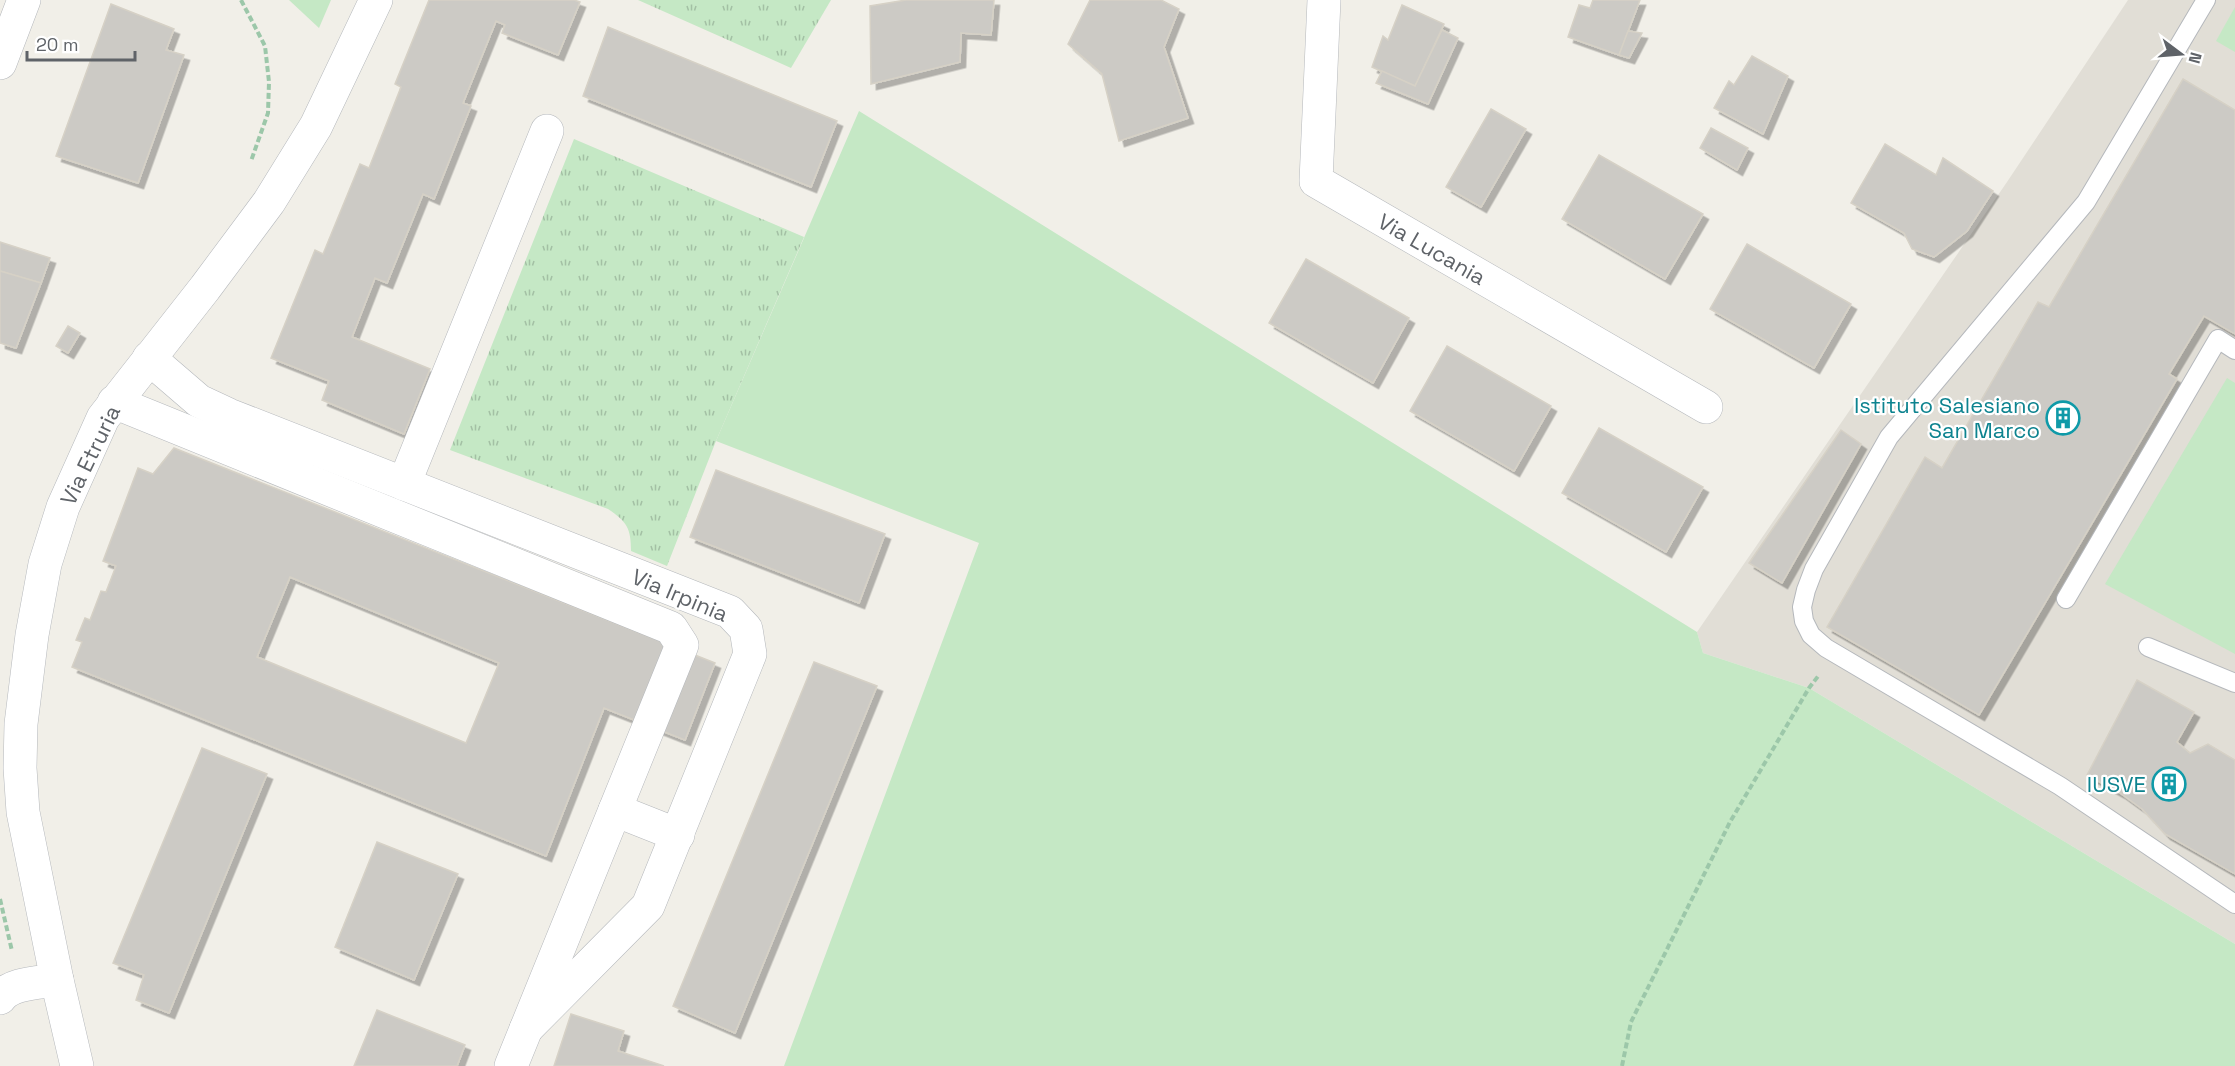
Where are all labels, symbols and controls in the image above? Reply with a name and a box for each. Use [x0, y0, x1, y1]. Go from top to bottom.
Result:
scale bar [27, 24, 135, 62]
north arrow [2151, 24, 2211, 84]
text: 20 m [36, 33, 79, 56]
text: N [2183, 50, 2207, 66]
street label: Via Lucania [1373, 207, 1491, 291]
place label: Istituto Salesiano San Marco [1854, 391, 2040, 444]
street label: Via Etruria [54, 400, 126, 510]
building icon: Istituto Salesiano San Marco [2045, 400, 2081, 436]
street label: Via Irpinia [628, 562, 733, 628]
building icon: IUSVE [2151, 766, 2187, 802]
place label: IUSVE [2087, 770, 2146, 798]

